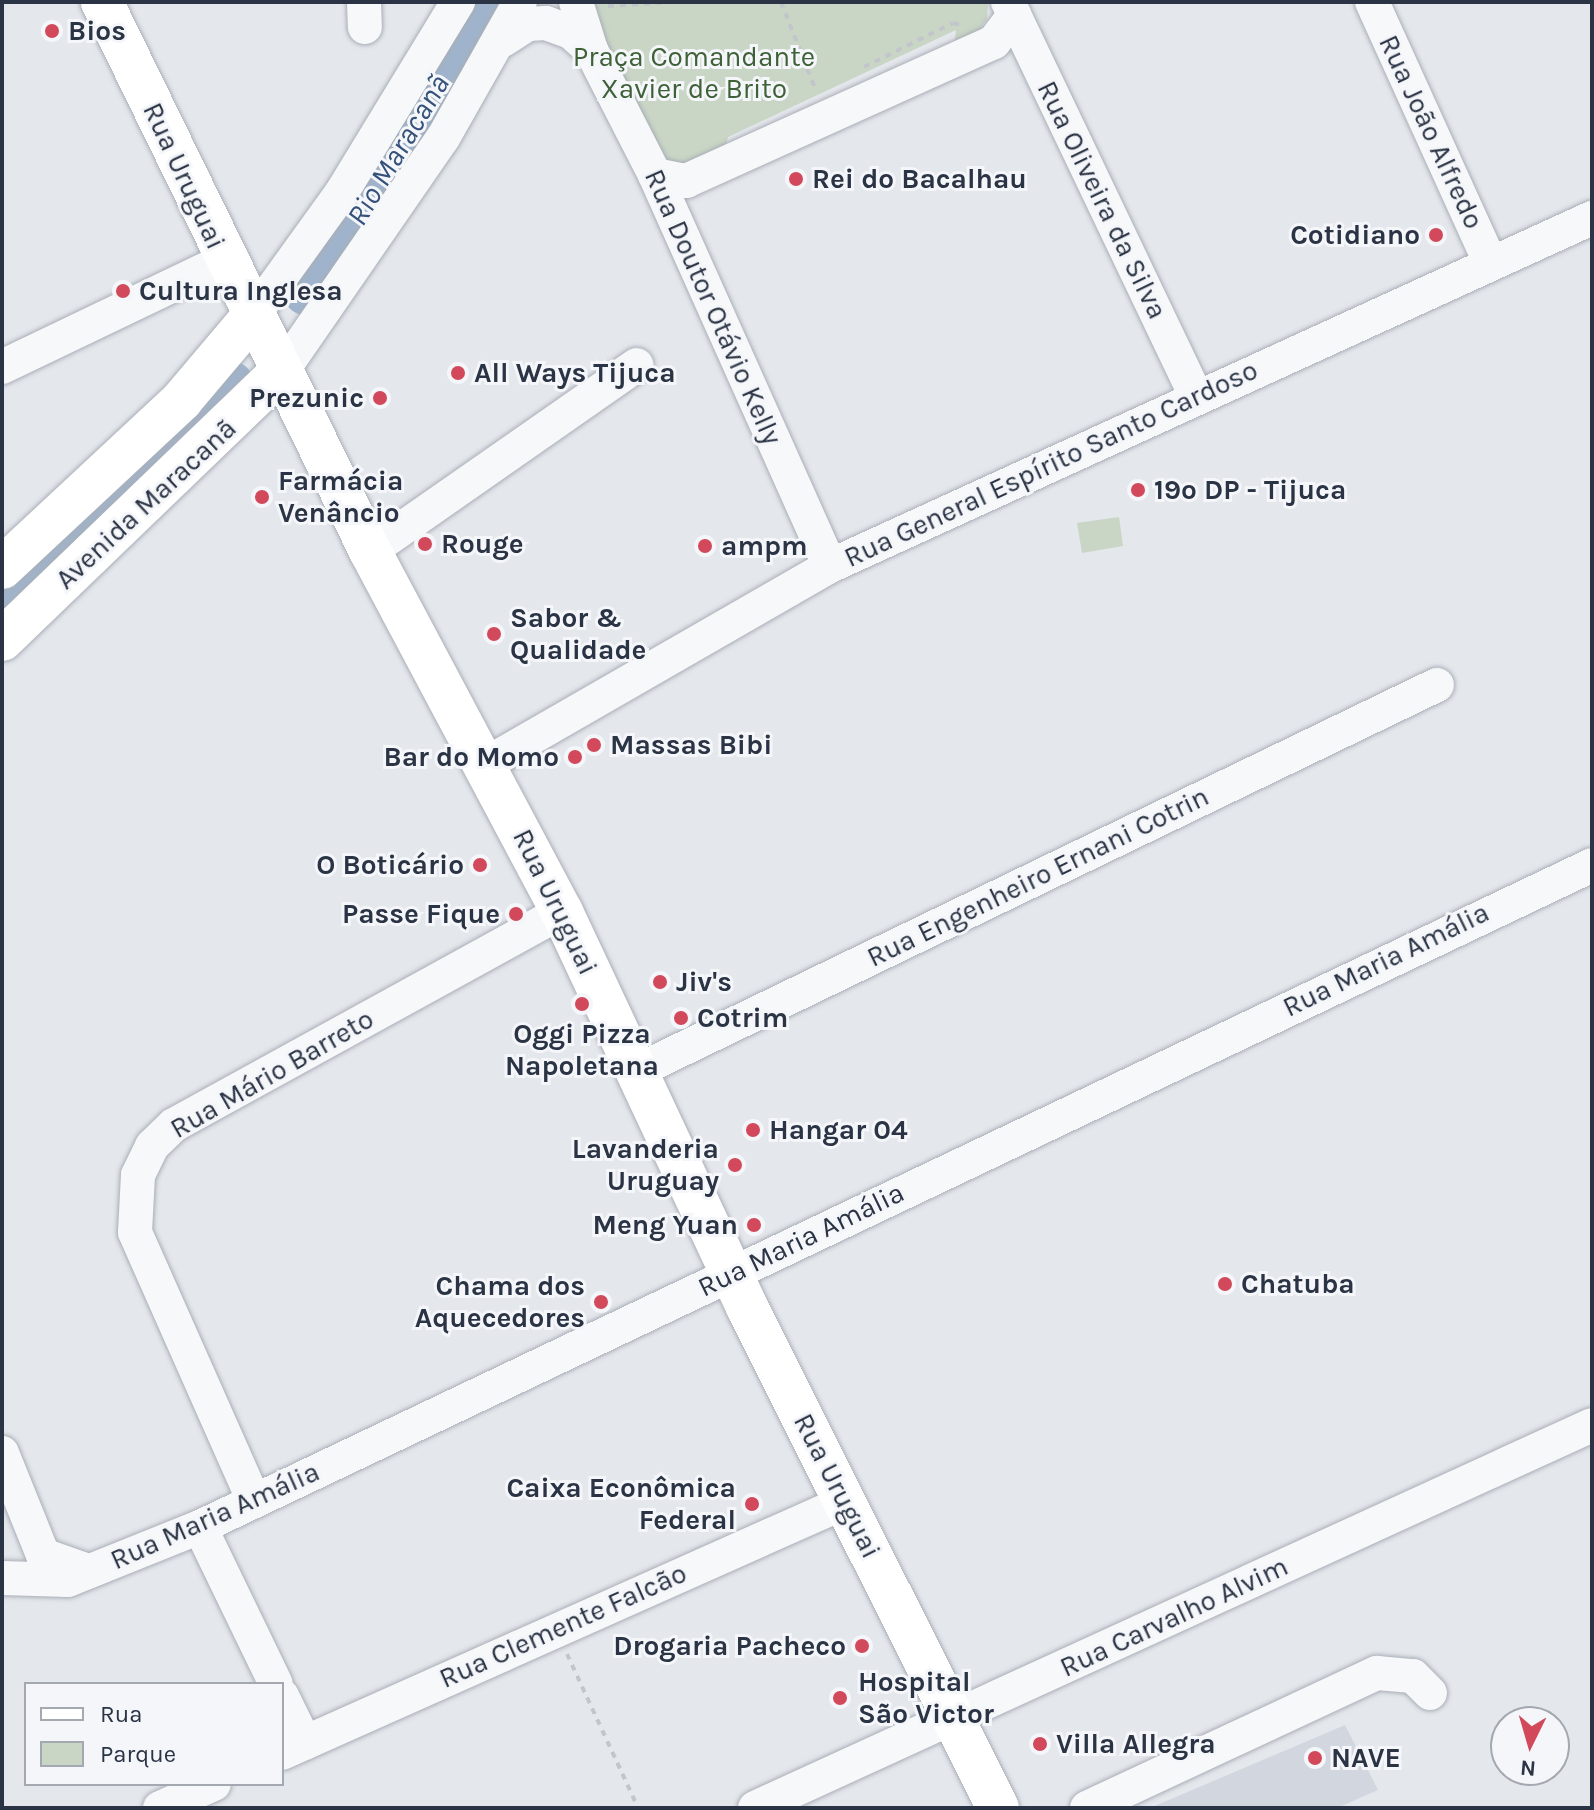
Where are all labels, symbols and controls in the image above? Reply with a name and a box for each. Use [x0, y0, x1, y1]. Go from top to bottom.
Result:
place label: Bios [68, 14, 126, 48]
marker: Bios [43, 22, 61, 40]
street label: Rua João Alfredo [1371, 30, 1491, 234]
park label: Praça Comandante Xavier de Brito [573, 40, 815, 106]
water label: Rio Maracanã [339, 68, 457, 232]
street label: Rua Oliveira da Silva [1030, 75, 1174, 325]
street label: Rua Uruguai [135, 97, 233, 255]
place label: Rei do Bacalhau [812, 162, 1027, 196]
street label: Rua Doutor Otávio Kelly [637, 164, 789, 450]
marker: Rei do Bacalhau [787, 170, 805, 188]
place label: Cotidiano [1290, 218, 1420, 252]
marker: Cotidiano [1427, 226, 1445, 244]
place label: Cultura Inglesa [139, 274, 343, 308]
marker: Cultura Inglesa [114, 282, 132, 300]
street label: Rua General Espírito Santo Cardoso [839, 353, 1263, 575]
place label: All Ways Tijuca [474, 356, 676, 390]
marker: All Ways Tijuca [449, 364, 467, 382]
place label: Prezunic [249, 381, 364, 415]
marker: Prezunic [371, 389, 389, 407]
street label: Avenida Maracanã [49, 412, 243, 596]
place label: Farmácia Venâncio [278, 464, 403, 530]
place label: 19º DP - Tijuca [1154, 473, 1346, 507]
marker: 19º DP - Tijuca [1129, 481, 1147, 499]
marker: Farmácia Venâncio [253, 488, 271, 506]
place label: Rouge [441, 527, 524, 561]
place label: ampm [721, 529, 808, 563]
marker: Rouge [416, 535, 434, 553]
marker: ampm [696, 537, 714, 555]
place label: Sabor & Qualidade [510, 601, 646, 667]
marker: Sabor & Qualidade [485, 625, 503, 643]
place label: Massas Bibi [610, 728, 772, 762]
marker: Massas Bibi [585, 736, 603, 754]
place label: Bar do Momo [384, 740, 559, 774]
marker: Bar do Momo [566, 748, 584, 766]
street label: Rua Engenheiro Ernani Cotrin [862, 779, 1214, 975]
street label: Rua Uruguai [505, 824, 605, 980]
place label: O Boticário [316, 848, 464, 882]
marker: O Boticário [471, 856, 489, 874]
street label: Rua Maria Amália [1277, 896, 1495, 1024]
place label: Passe Fique [342, 897, 500, 931]
marker: Passe Fique [507, 905, 525, 923]
place label: Jiv's [676, 965, 732, 999]
marker: Jiv's [651, 973, 669, 991]
marker: Oggi Pizza Napoletana [573, 995, 591, 1013]
place label: Cotrim [697, 1001, 788, 1035]
street label: Rua Mário Barreto [164, 1002, 380, 1146]
marker: Cotrim [672, 1009, 690, 1027]
place label: Oggi Pizza Napoletana [505, 1017, 659, 1083]
place label: Hangar 04 [769, 1113, 908, 1147]
marker: Hangar 04 [744, 1121, 762, 1139]
place label: Lavanderia Uruguay [572, 1132, 719, 1198]
marker: Lavanderia Uruguay [726, 1156, 744, 1174]
street label: Rua Maria Amália [692, 1176, 910, 1304]
place label: Meng Yuan [592, 1208, 738, 1242]
marker: Meng Yuan [745, 1216, 763, 1234]
place label: Chatuba [1241, 1267, 1355, 1301]
place label: Chama dos Aquecedores [415, 1269, 585, 1335]
marker: Chatuba [1216, 1275, 1234, 1293]
marker: Chama dos Aquecedores [592, 1293, 610, 1311]
street label: Rua Uruguai [786, 1408, 888, 1564]
street label: Rua Maria Amália [105, 1455, 325, 1577]
place label: Caixa Econômica Federal [506, 1471, 736, 1537]
marker: Caixa Econômica Federal [743, 1495, 761, 1513]
street label: Rua Carvalho Alvim [1055, 1549, 1293, 1685]
street label: Rua Clemente Falcão [434, 1556, 692, 1696]
place label: Drogaria Pacheco [613, 1629, 846, 1663]
marker: Drogaria Pacheco [853, 1637, 871, 1655]
place label: Hospital São Victor [858, 1665, 994, 1731]
legend [24, 1682, 284, 1786]
marker: Hospital São Victor [829, 1687, 851, 1709]
text: Rua [100, 1700, 142, 1728]
north arrow [1490, 1706, 1570, 1786]
place label: Villa Allegra [1056, 1727, 1216, 1761]
marker: Villa Allegra [1031, 1735, 1049, 1753]
text: Parque [100, 1740, 176, 1768]
place label: NAVE [1331, 1741, 1401, 1775]
marker: NAVE [1306, 1749, 1324, 1767]
text: N [1519, 1754, 1537, 1782]

